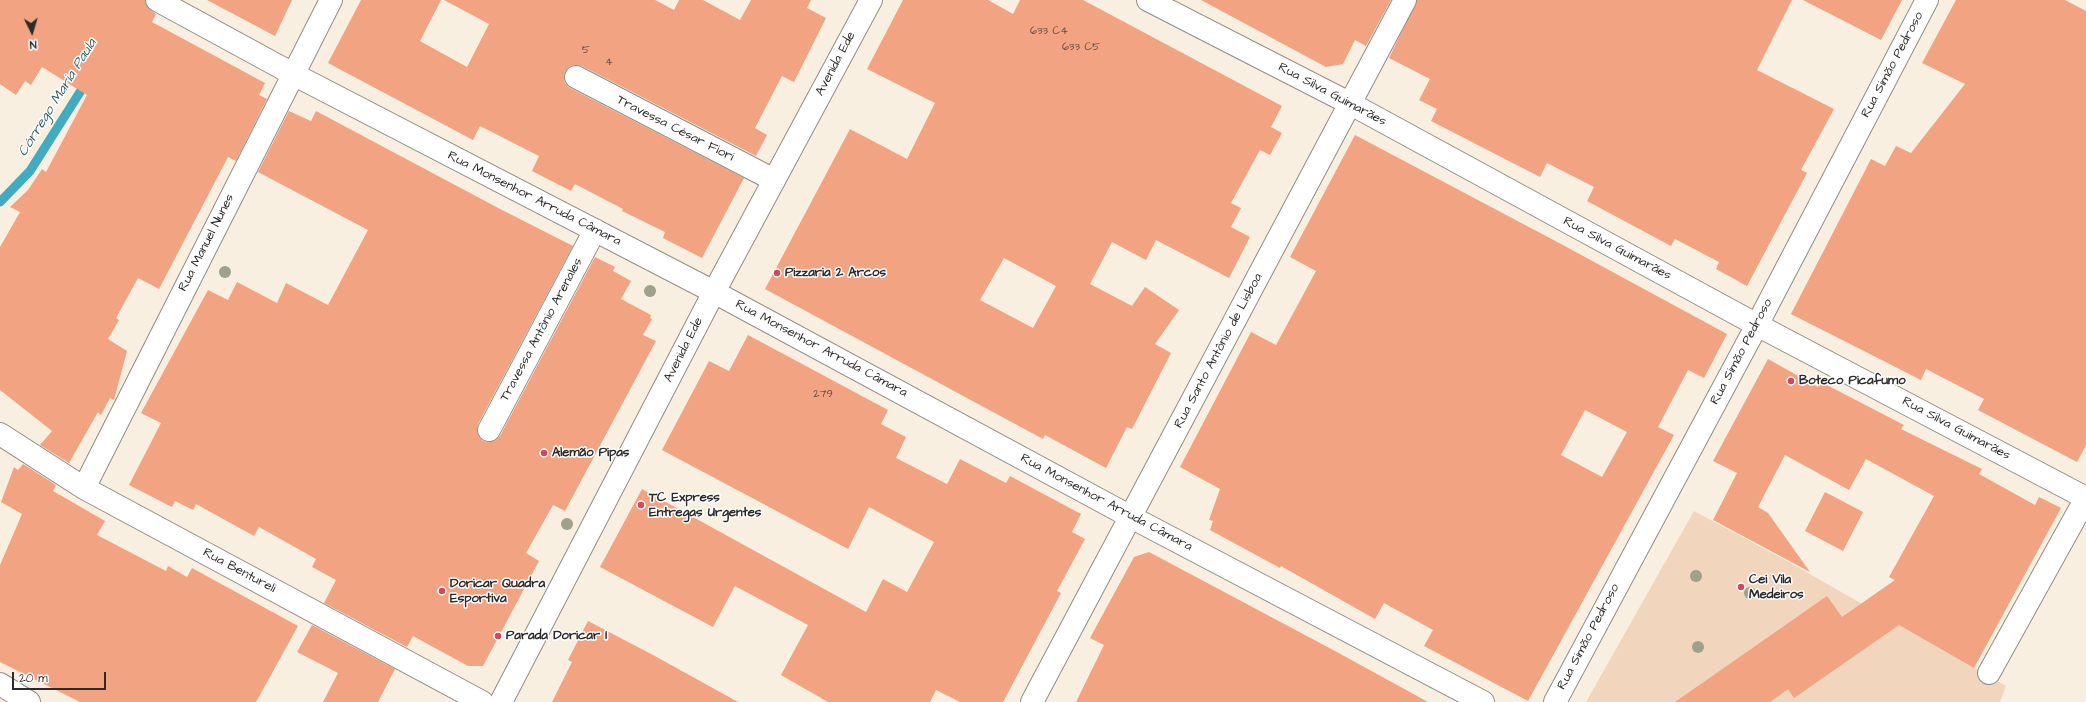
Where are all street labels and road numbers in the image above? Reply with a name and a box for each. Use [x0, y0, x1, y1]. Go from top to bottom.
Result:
street label: Rua Simão Pedroso [1859, 9, 1927, 121]
street label: Avenida Ede [813, 29, 859, 99]
street label: Rua Silva Guimarães [1275, 60, 1389, 130]
street label: Travessa César Fiori [614, 93, 736, 165]
street label: Rua Monsenhor Arruda Câmara [445, 148, 623, 250]
street label: Rua Manuel Nunes [176, 192, 238, 294]
street label: Rua Silva Guimarães [1560, 214, 1674, 284]
street label: Travessa Antônio Arenales [498, 256, 586, 404]
street label: Rua Santo Antônio de Lisboa [1172, 271, 1266, 431]
street label: Rua Simão Pedroso [1708, 296, 1776, 408]
street label: Rua Monsenhor Arruda Câmara [732, 297, 910, 401]
street label: Avenida Ede [661, 315, 707, 385]
street label: Rua Silva Guimarães [1899, 394, 2013, 464]
street label: Rua Monsenhor Arruda Câmara [1017, 451, 1195, 555]
street label: Rua Bentureli [200, 545, 278, 597]
street label: Rua Simão Pedroso [1555, 581, 1623, 693]

